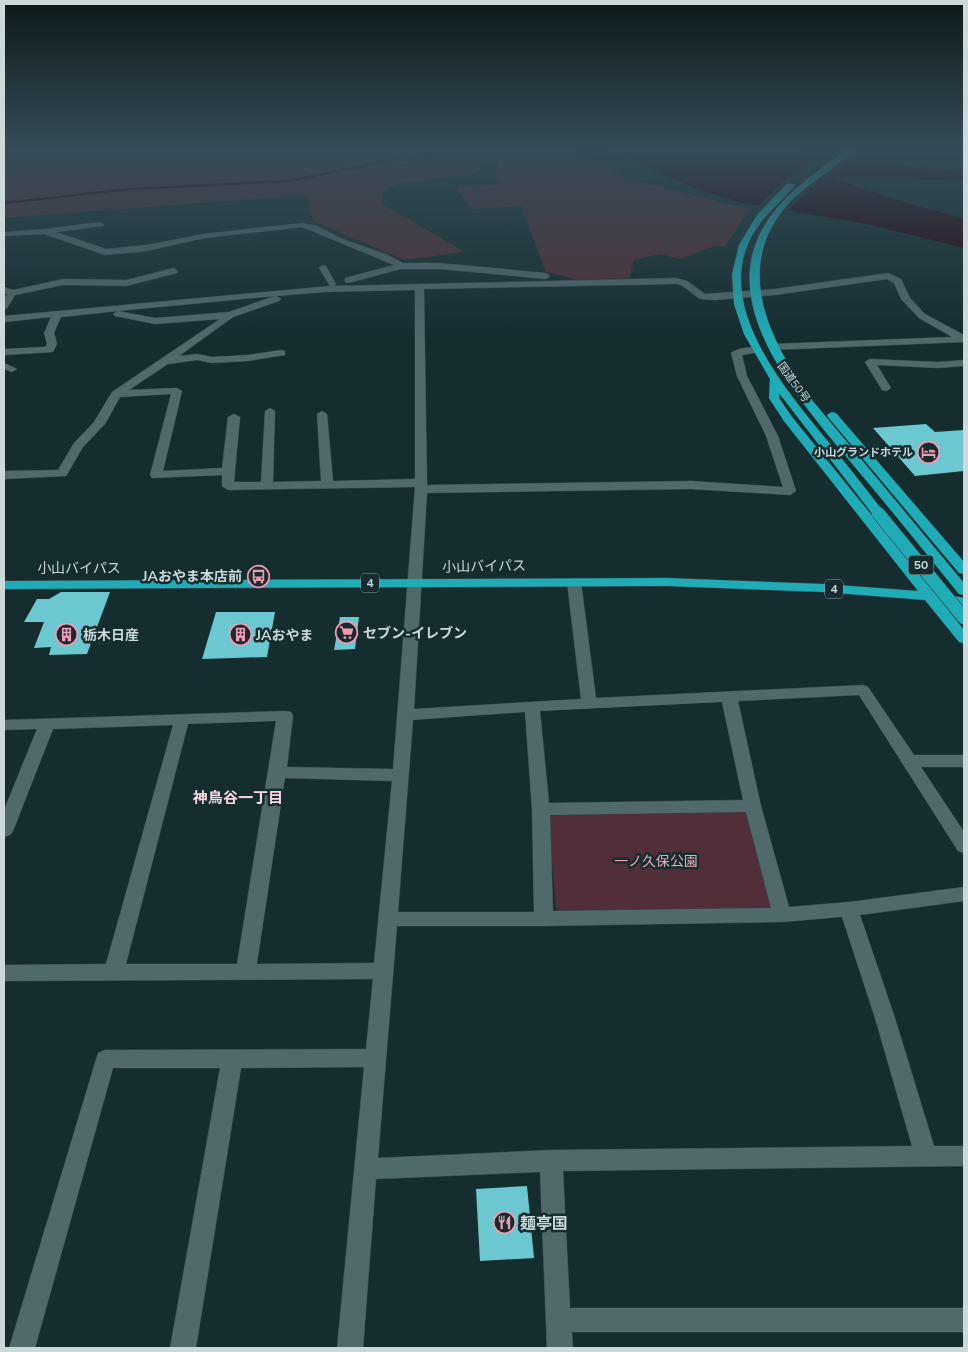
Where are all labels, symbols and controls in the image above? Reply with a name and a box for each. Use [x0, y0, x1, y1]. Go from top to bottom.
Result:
street label: 国道50号 [774, 359, 813, 405]
hotel icon: 小山グランドホテル [917, 440, 941, 464]
place label: 小山グランドホテル [814, 445, 913, 460]
street label: 小山バイパス [442, 556, 526, 577]
road number: 50 [908, 556, 934, 574]
street label: 小山バイパス [37, 559, 121, 578]
bus stop icon: JAおやま本店前 [246, 564, 270, 588]
place label: JAおやま本店前 [142, 567, 242, 586]
road number: 4 [361, 574, 379, 592]
road number: 4 [825, 580, 843, 598]
supermarket icon: セブン-イレブン [335, 621, 359, 645]
building icon: 栃木日産 [55, 623, 79, 647]
building icon: JAおやま [228, 623, 252, 647]
place label: セブン-イレブン [363, 624, 467, 643]
place label: 栃木日産 [83, 626, 139, 645]
place label: JAおやま [255, 626, 313, 645]
district label: 神鳥谷一丁目 [192, 788, 283, 808]
park label: 一ノ久保公園 [614, 852, 698, 871]
restaurant icon: 麺亭国 [492, 1211, 516, 1235]
place label: 麺亭国 [520, 1213, 568, 1235]

